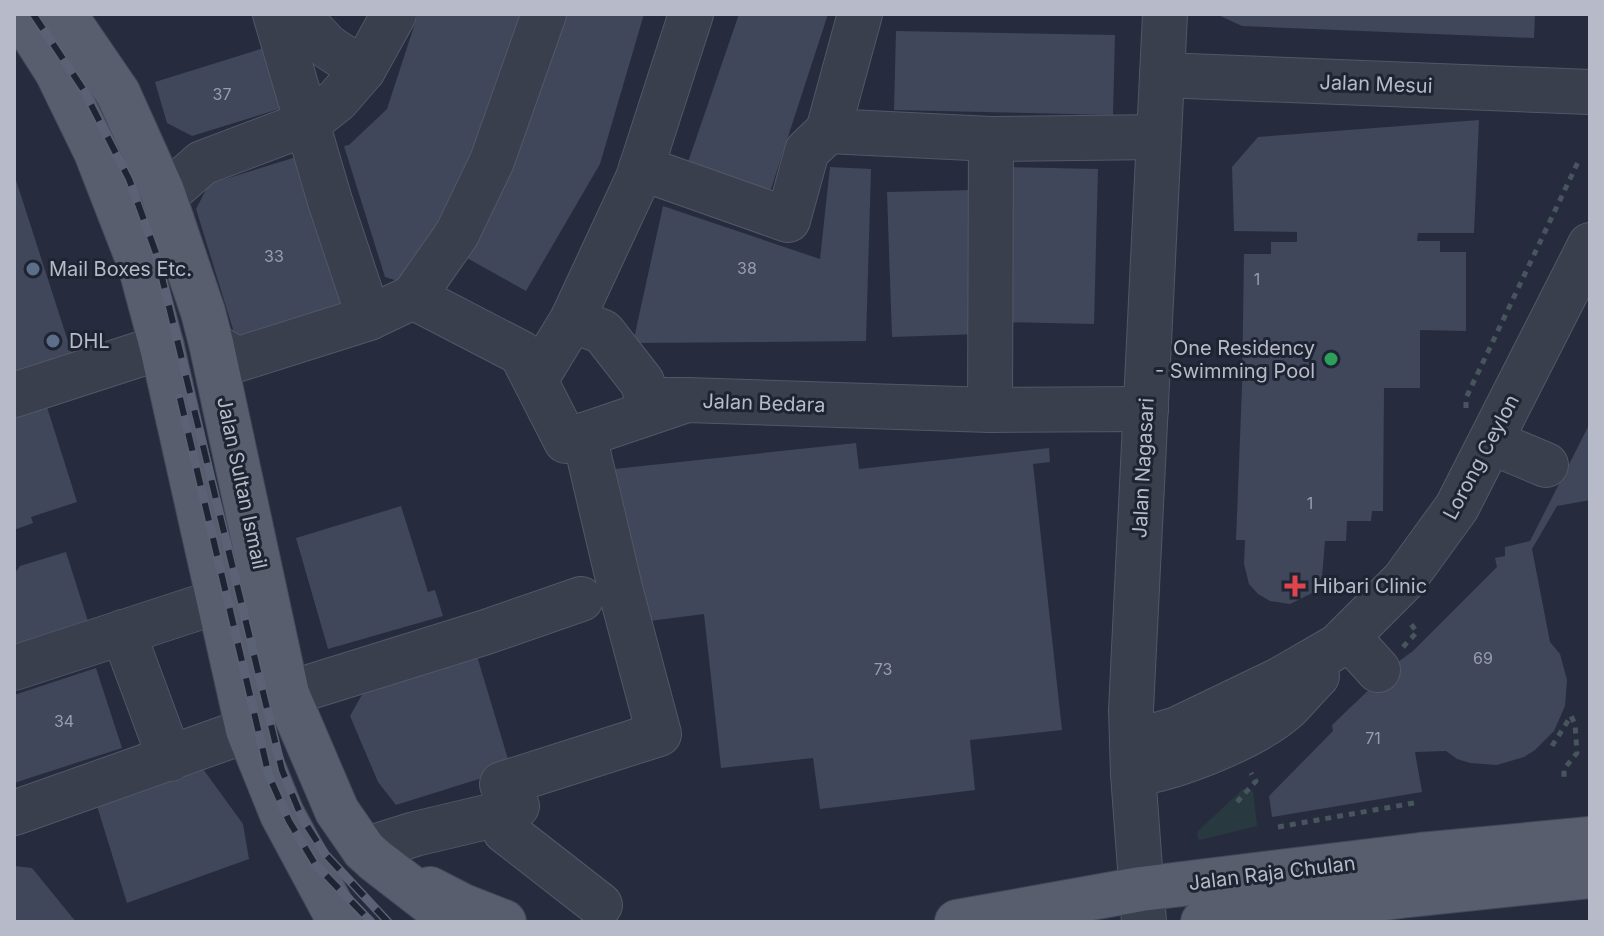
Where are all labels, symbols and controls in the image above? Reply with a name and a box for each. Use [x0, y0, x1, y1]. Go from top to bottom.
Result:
street label: Jalan Mesui [1319, 70, 1433, 98]
house number: 37 [213, 84, 231, 104]
house number: 33 [264, 246, 284, 266]
place label: Mail Boxes Etc. [49, 257, 192, 281]
house number: 38 [737, 258, 757, 278]
marker: Mail Boxes Etc. [24, 260, 42, 278]
house number: 1 [1254, 269, 1260, 289]
place label: DHL [69, 329, 110, 353]
marker: DHL [44, 332, 62, 350]
place label: One Residency - Swimming Pool [1155, 336, 1315, 383]
marker: One Residency - Swimming Pool [1322, 350, 1340, 368]
street label: Jalan Bedara [702, 389, 826, 417]
street label: Lorong Ceylon [1438, 390, 1524, 524]
street label: Jalan Sultan Ismail [212, 395, 272, 571]
street label: Jalan Nagasari [1127, 397, 1159, 539]
house number: 1 [1307, 493, 1313, 513]
place label: Hibari Clinic [1313, 574, 1427, 598]
marker: Hibari Clinic [1284, 575, 1306, 597]
house number: 69 [1473, 648, 1493, 668]
house number: 73 [874, 659, 892, 679]
house number: 34 [54, 711, 74, 731]
house number: 71 [1365, 728, 1381, 748]
street label: Jalan Raja Chulan [1187, 851, 1357, 895]

